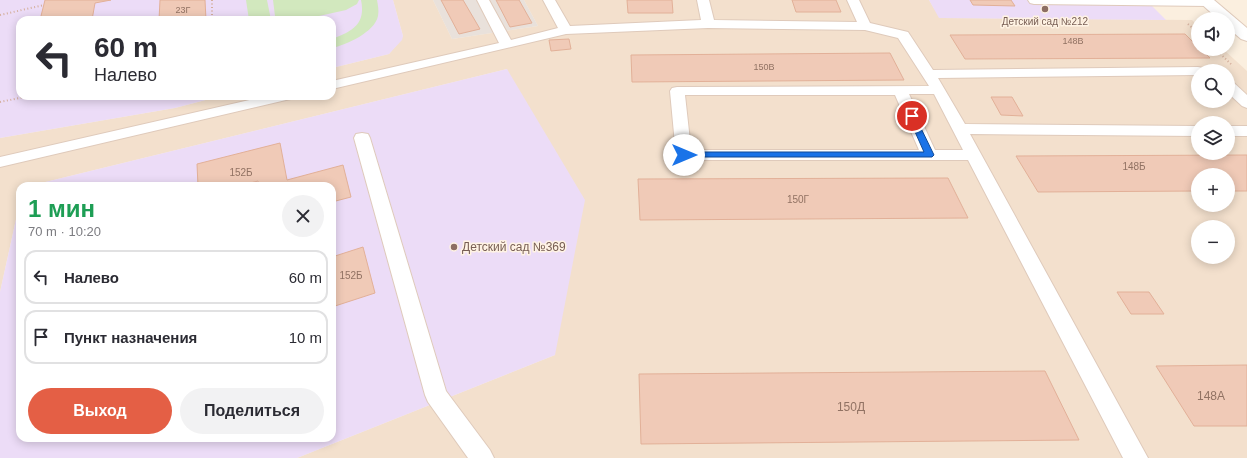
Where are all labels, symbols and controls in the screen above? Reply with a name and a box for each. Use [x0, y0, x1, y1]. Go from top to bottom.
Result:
marker: Детский сад №212 [1040, 4, 1050, 14]
house number: 23Г [176, 5, 191, 15]
map controls [1191, 12, 1235, 264]
button: sound [1191, 12, 1235, 56]
place label: Детский сад №212 [1002, 16, 1089, 27]
icon: left [28, 32, 80, 84]
text: 60 m [94, 32, 158, 63]
house number: 148В [1062, 36, 1084, 46]
house number: 150В [753, 62, 775, 72]
button: search [1191, 64, 1235, 108]
text: Налево [94, 65, 157, 85]
pin [895, 99, 929, 133]
icon: arrive [901, 105, 923, 127]
button: layers [1191, 116, 1235, 160]
position arrow [663, 134, 705, 176]
house number: 148Б [1122, 161, 1146, 172]
house number: 152Б [229, 167, 253, 178]
button: + [1191, 168, 1235, 212]
house number: 150Г [787, 194, 810, 205]
text: 1 мин [28, 195, 95, 222]
button: close [282, 195, 324, 237]
button: − [1191, 220, 1235, 264]
text: 70 m · 10:20 [28, 224, 101, 239]
place label: Детский сад №369 [462, 240, 566, 254]
marker: Детский сад №369 [449, 242, 459, 252]
icon: left [30, 266, 52, 288]
text: Налево [64, 269, 119, 286]
text: 60 m [289, 269, 322, 286]
house number: 152Б [339, 270, 363, 281]
icon: arrive [30, 326, 52, 348]
text: Пункт назначения [64, 329, 197, 346]
text: 10 m [289, 329, 322, 346]
button: Выход [28, 388, 172, 434]
button: Поделиться [180, 388, 324, 434]
house number: 148А [1197, 389, 1225, 403]
house number: 150Д [837, 400, 865, 414]

